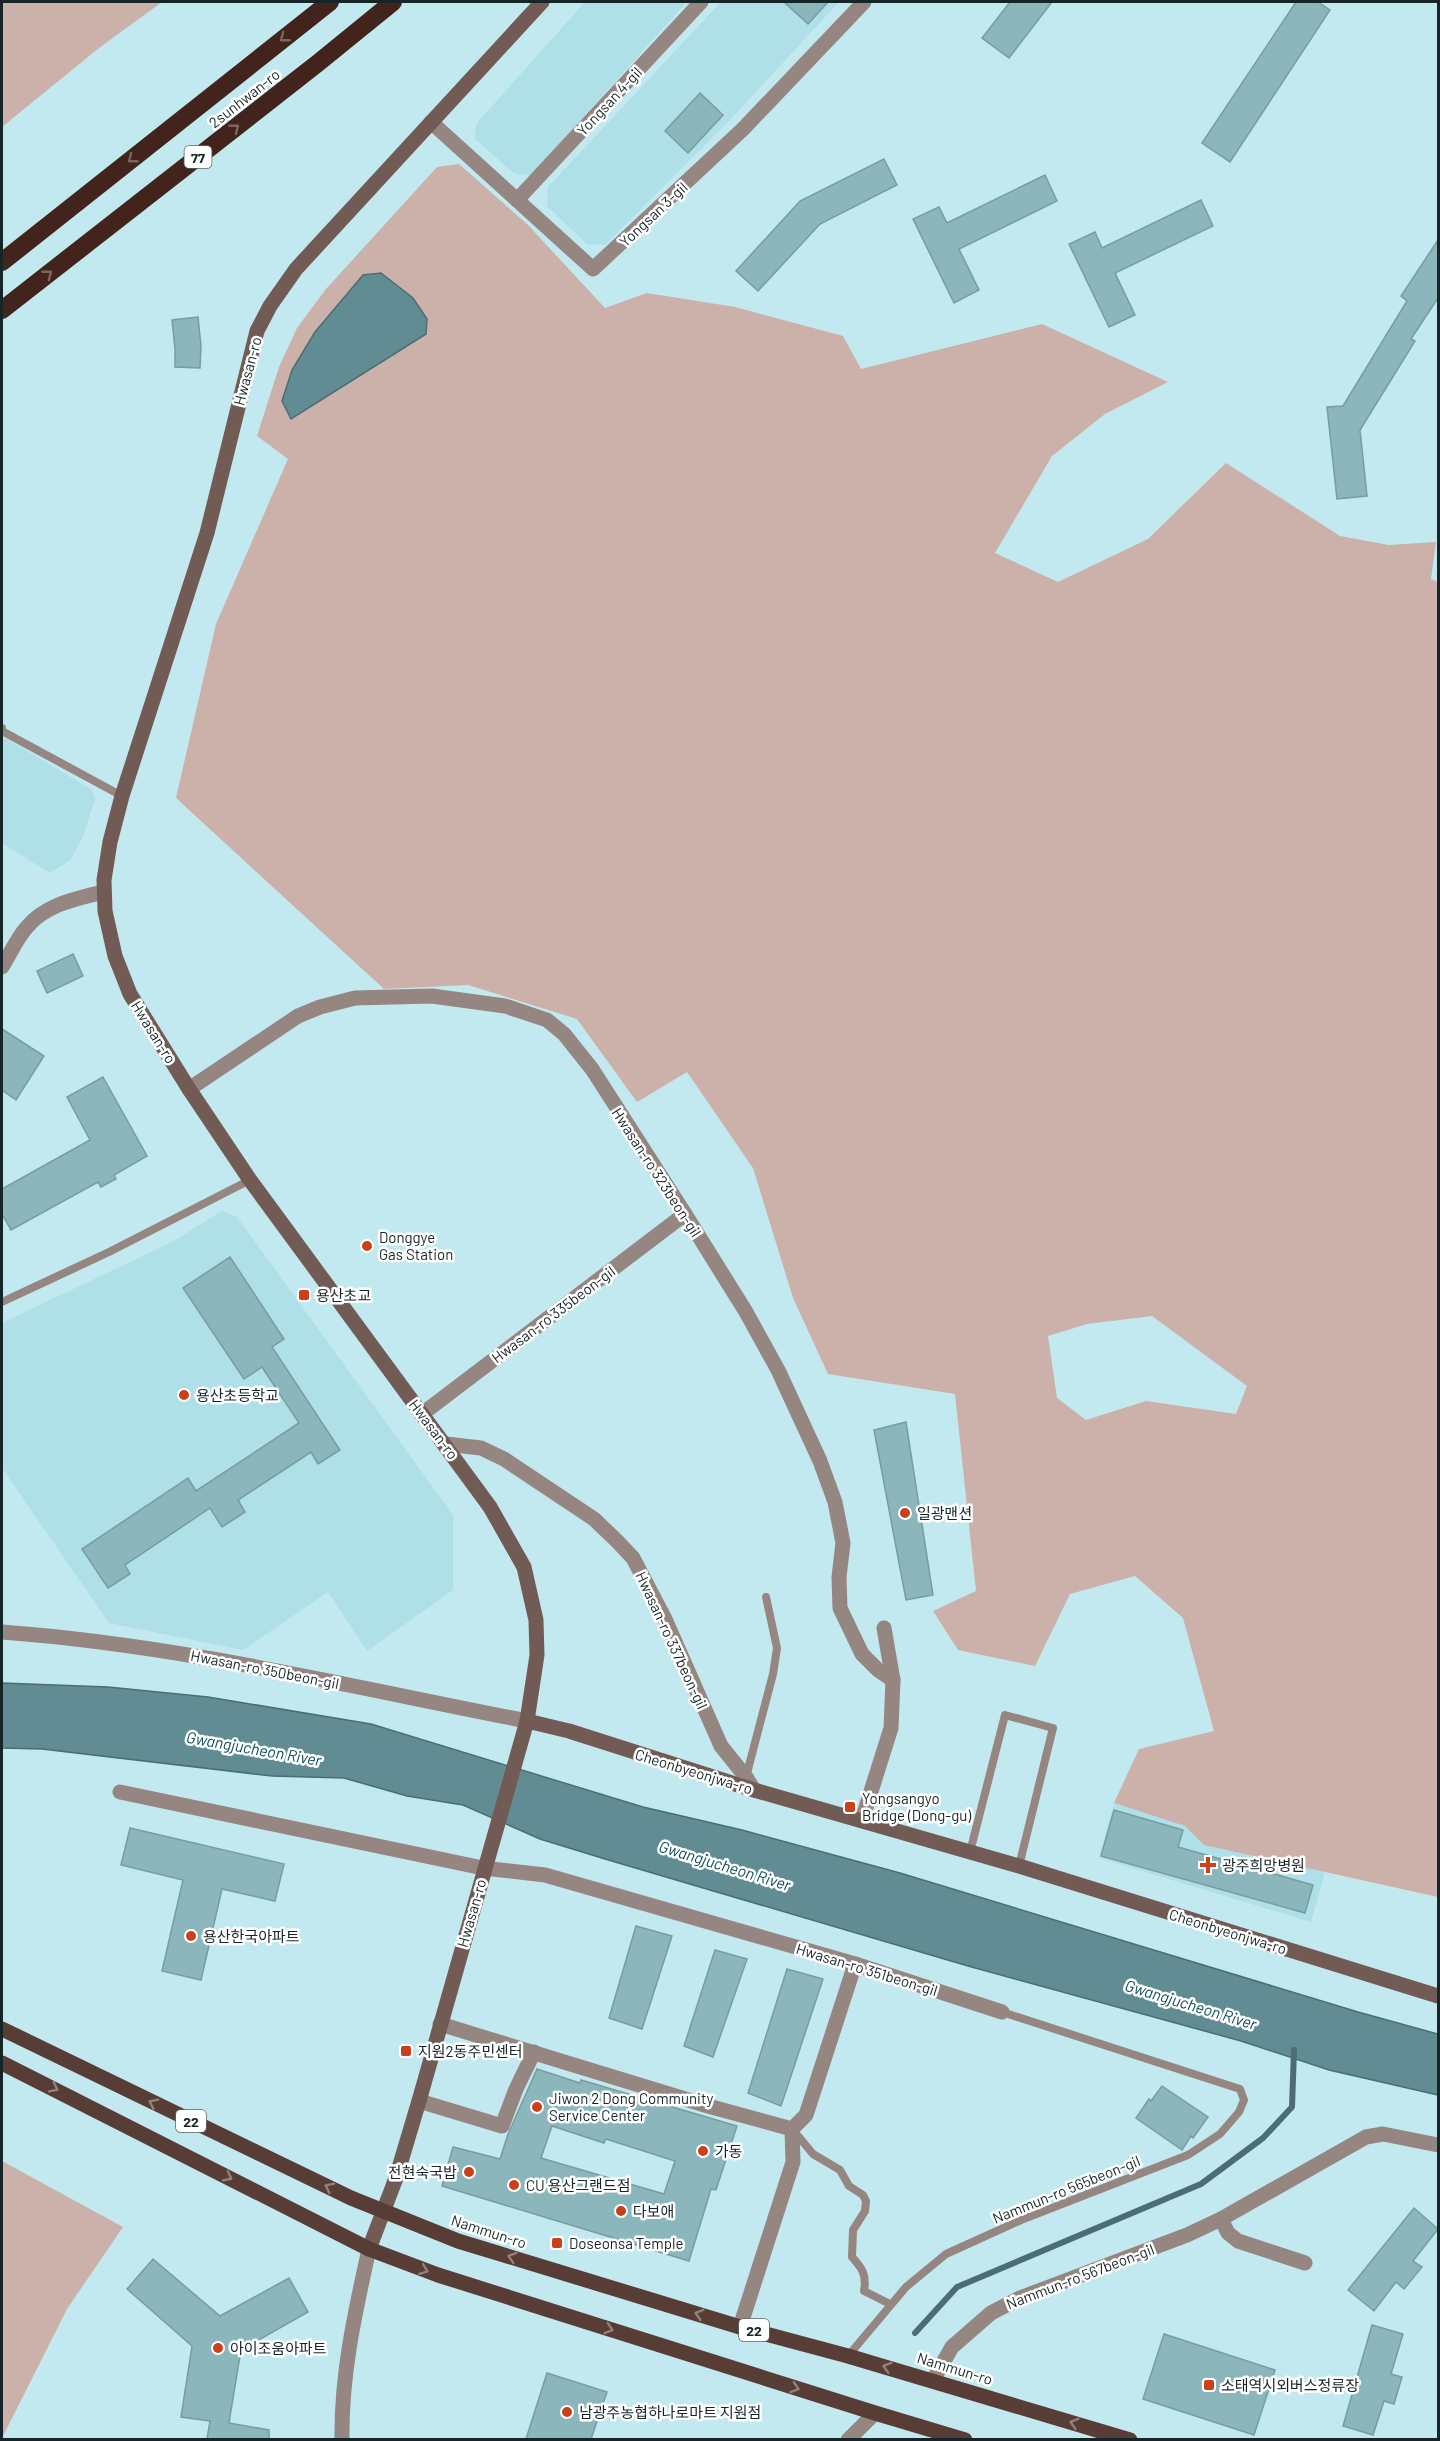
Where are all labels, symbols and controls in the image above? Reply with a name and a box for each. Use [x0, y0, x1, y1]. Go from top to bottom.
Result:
one-way arrow [280, 30, 291, 41]
street label: Yongsan 4-gil [573, 63, 645, 139]
street label: 2sunhwan-ro [205, 65, 283, 131]
one-way arrow [228, 125, 239, 136]
road number: 77 [184, 146, 212, 168]
one-way arrow [127, 151, 138, 162]
street label: Yongsan 3-gil [615, 178, 691, 250]
one-way arrow [41, 270, 52, 281]
street label: Hwasan-ro [229, 335, 265, 407]
street label: Hwasan-ro [128, 997, 180, 1067]
street label: Hwasan-ro 323beon-gil [609, 1104, 705, 1240]
place label: Donggye Gas Station [379, 1228, 453, 1263]
marker: Donggye Gas Station [360, 1239, 374, 1253]
street label: Hwasan-ro 335beon-gil [488, 1262, 618, 1366]
place label: 용산초교 [316, 1286, 371, 1304]
marker: 용산초교 [297, 1288, 311, 1302]
place label: 용산초등학교 [196, 1386, 279, 1404]
marker: 용산초등학교 [177, 1388, 191, 1402]
street label: Hwasan-ro [406, 1395, 462, 1463]
place label: 일광맨션 [917, 1504, 972, 1522]
marker: 일광맨션 [898, 1506, 912, 1520]
street label: Hwasan-ro 337beon-gil [632, 1568, 712, 1712]
street label: Hwasan-ro 350beon-gil [189, 1646, 341, 1692]
water label: Gwangjucheon River [185, 1727, 324, 1769]
street label: Cheonbyeonjwa-ro [633, 1745, 755, 1797]
place label: Yongsangyo Bridge (Dong-gu) [862, 1789, 971, 1824]
marker: Yongsangyo Bridge (Dong-gu) [843, 1800, 857, 1814]
water label: Gwangjucheon River [657, 1836, 794, 1894]
marker: 광주희망병원 [1199, 1856, 1217, 1874]
place label: 광주희망병원 [1222, 1856, 1305, 1874]
street label: Hwasan-ro [453, 1877, 489, 1949]
street label: Cheonbyeonjwa-ro [1167, 1905, 1289, 1957]
place label: 용산한국아파트 [203, 1927, 300, 1945]
marker: 용산한국아파트 [184, 1929, 198, 1943]
street label: Hwasan-ro 351beon-gil [794, 1939, 940, 1999]
water label: Gwangjucheon River [1123, 1975, 1260, 2033]
place label: 지원2동주민센터 [418, 2042, 523, 2060]
marker: 지원2동주민센터 [399, 2044, 413, 2058]
one-way arrow [48, 2081, 59, 2092]
place label: Jiwon 2 Dong Community Service Center [549, 2089, 713, 2124]
one-way arrow [148, 2098, 159, 2110]
marker: Jiwon 2 Dong Community Service Center [530, 2100, 544, 2114]
road number: 22 [176, 2110, 206, 2132]
place label: 가동 [715, 2142, 743, 2160]
marker: 가동 [696, 2144, 710, 2158]
street label: Nammun-ro 565beon-gil [990, 2151, 1142, 2227]
place label: 전현숙국밥 [388, 2163, 457, 2181]
marker: 전현숙국밥 [462, 2165, 476, 2179]
one-way arrow [222, 2170, 232, 2181]
place label: CU 용산그랜드점 [526, 2176, 631, 2194]
marker: CU 용산그랜드점 [507, 2178, 521, 2192]
one-way arrow [324, 2183, 335, 2195]
place label: 다보애 [633, 2202, 674, 2220]
marker: 다보애 [614, 2204, 628, 2218]
street label: Nammun-ro [449, 2210, 529, 2252]
place label: Doseonsa Temple [569, 2234, 683, 2252]
marker: Doseonsa Temple [550, 2236, 564, 2250]
street label: Nammun-ro 567beon-gil [1003, 2239, 1157, 2313]
one-way arrow [508, 2252, 518, 2264]
one-way arrow [418, 2262, 428, 2275]
one-way arrow [694, 2309, 705, 2321]
road number: 22 [739, 2319, 769, 2341]
one-way arrow [603, 2322, 614, 2334]
place label: 아이조움아파트 [230, 2339, 327, 2357]
marker: 아이조움아파트 [211, 2341, 225, 2355]
street label: Nammun-ro [915, 2348, 995, 2388]
one-way arrow [882, 2362, 893, 2374]
place label: 소태역시외버스정류장 [1221, 2376, 1359, 2394]
marker: 소태역시외버스정류장 [1202, 2378, 1216, 2392]
one-way arrow [789, 2381, 800, 2393]
place label: 남광주농협하나로마트 지원점 [579, 2403, 761, 2421]
marker: 남광주농협하나로마트 지원점 [560, 2405, 574, 2419]
one-way arrow [1069, 2418, 1080, 2430]

